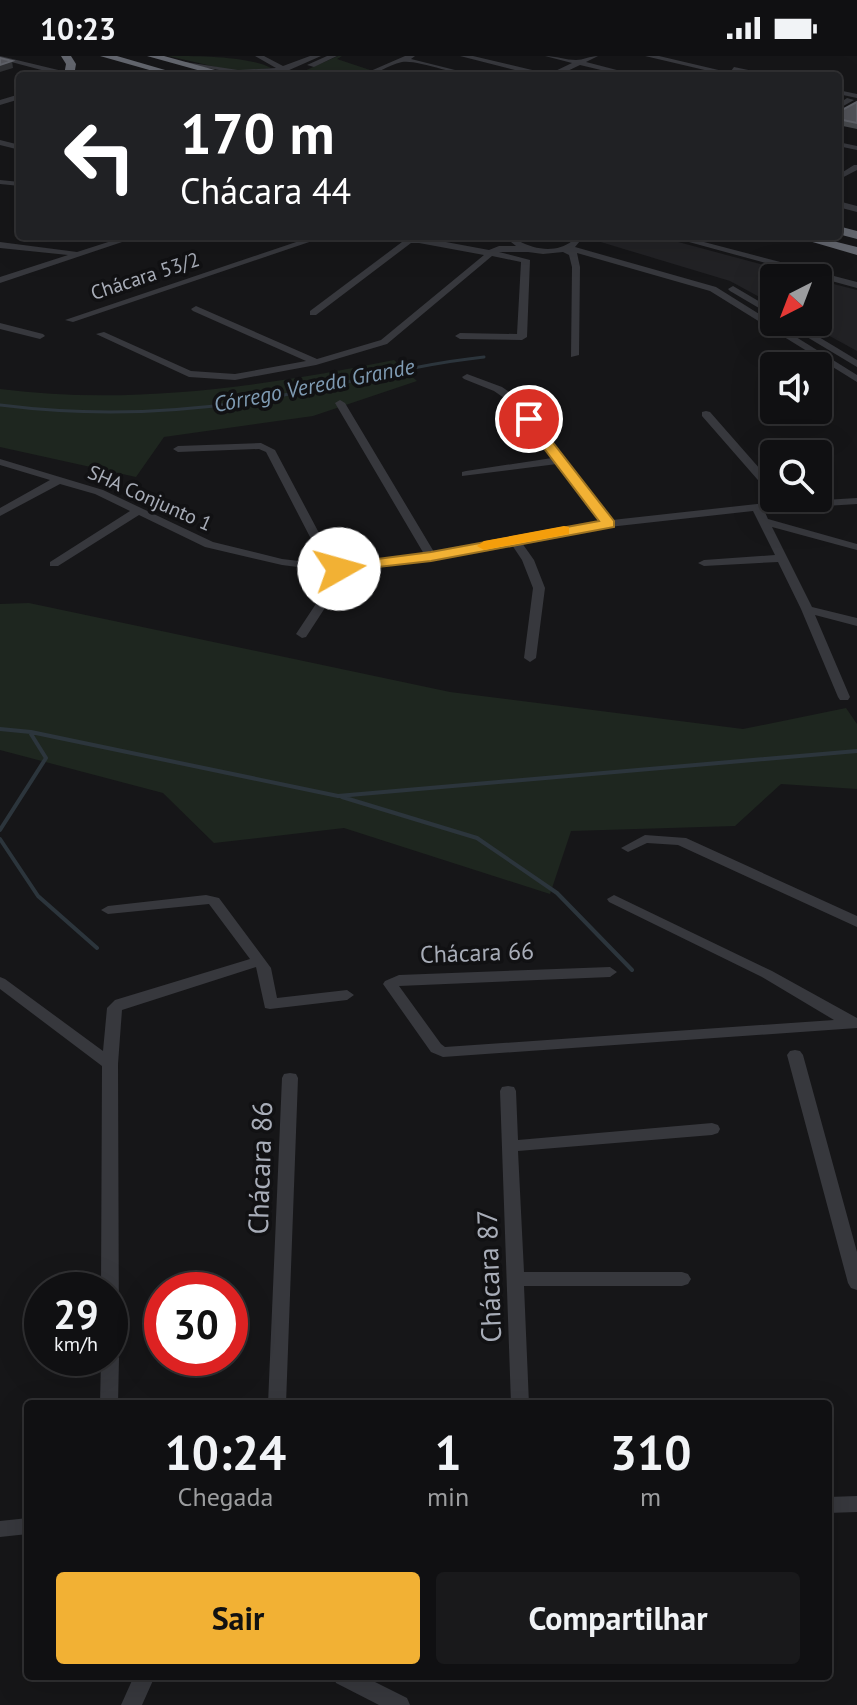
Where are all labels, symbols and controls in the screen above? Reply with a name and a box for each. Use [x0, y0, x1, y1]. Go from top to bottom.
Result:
text: 10:23 [40, 9, 116, 48]
text: 170 m [180, 97, 335, 169]
icon: left [48, 104, 152, 208]
text: Chácara 44 [180, 167, 351, 214]
street label: Chácara 53/2 [87, 246, 203, 306]
north arrow [760, 264, 832, 336]
map controls [760, 264, 832, 512]
water label: Córrego Vereda Grande [211, 352, 418, 418]
button: sound [760, 352, 832, 424]
pin [495, 385, 563, 453]
icon: arrive [507, 397, 551, 441]
button: search [760, 440, 832, 512]
street label: SHA Conjunto 1 [84, 459, 216, 537]
position arrow [297, 527, 381, 611]
street label: Chácara 66 [419, 935, 535, 970]
street label: Chácara 86 [239, 1101, 280, 1235]
street label: Chácara 87 [468, 1209, 509, 1343]
speed limit sign: 30 [144, 1272, 248, 1376]
text: 29 [53, 1288, 99, 1340]
text: km/h [54, 1331, 98, 1357]
text: 10:24 [165, 1421, 286, 1483]
text: 1 [434, 1421, 462, 1483]
text: 310 [610, 1421, 691, 1483]
text: Chegada [178, 1480, 273, 1513]
text: min [427, 1480, 469, 1513]
text: m [640, 1480, 661, 1513]
button: Sair [56, 1572, 420, 1664]
button: Compartilhar [436, 1572, 800, 1664]

